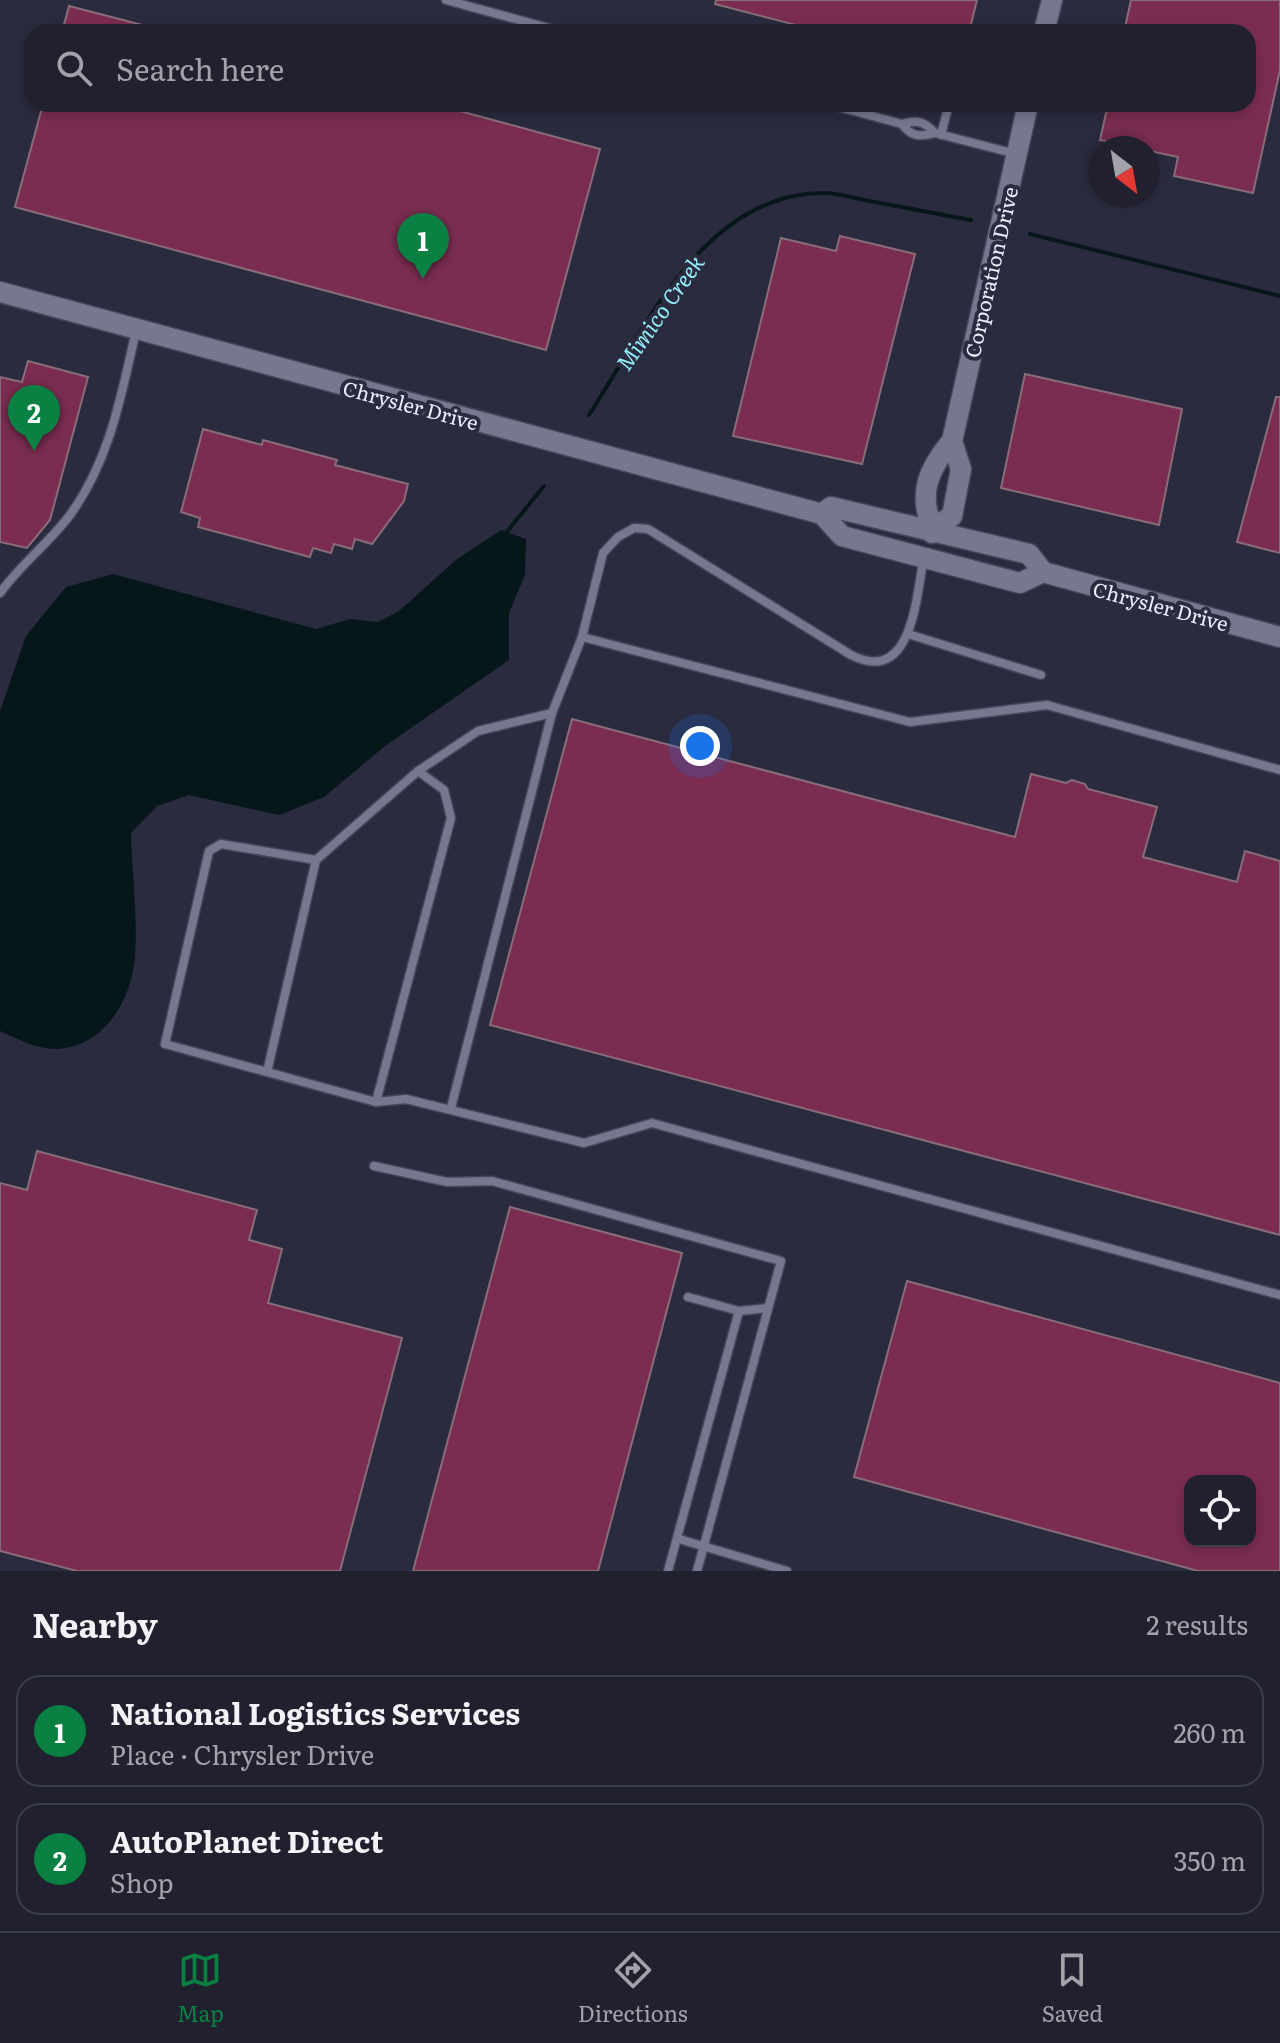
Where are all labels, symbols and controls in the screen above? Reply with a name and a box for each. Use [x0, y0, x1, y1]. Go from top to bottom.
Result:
search box [24, 24, 1256, 112]
icon: search [52, 46, 96, 90]
text: Search here [116, 46, 284, 90]
north arrow [1088, 136, 1160, 208]
street label: Corporation Drive [956, 184, 1024, 360]
pin: 1 [397, 213, 449, 279]
water label: Mimico Creek [607, 247, 711, 377]
street label: Chrysler Drive [340, 372, 482, 436]
pin: 2 [8, 385, 60, 451]
street label: Chrysler Drive [1090, 573, 1232, 637]
your location [680, 726, 720, 766]
map controls [1184, 1475, 1256, 1547]
button: locate [1184, 1475, 1256, 1547]
text: Nearby [32, 1598, 158, 1648]
text: 2 results [1146, 1604, 1248, 1643]
text: National Logistics Services [110, 1690, 520, 1734]
text: 1 [55, 1712, 65, 1751]
text: 260 m [1173, 1712, 1246, 1751]
text: Place · Chrysler Drive [110, 1734, 374, 1773]
text: AutoPlanet Direct [110, 1818, 384, 1862]
text: 2 [53, 1840, 67, 1879]
text: 350 m [1173, 1840, 1246, 1879]
text: Shop [110, 1862, 174, 1901]
tab: Map [177, 1948, 224, 2029]
tab: Directions [578, 1948, 688, 2029]
tab: Saved [1042, 1948, 1103, 2029]

